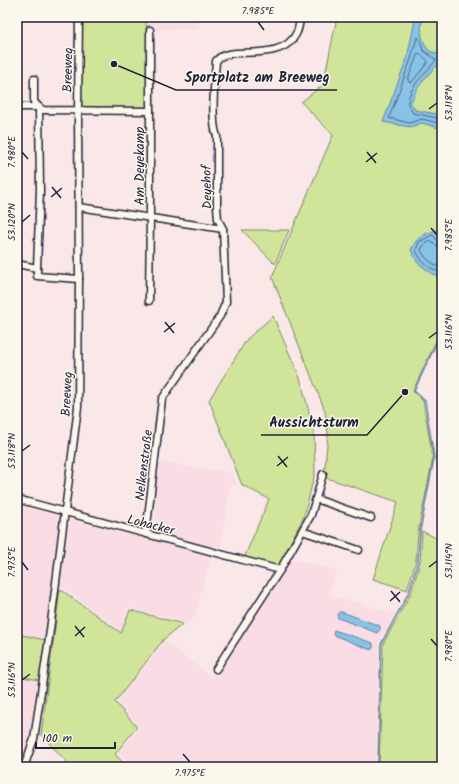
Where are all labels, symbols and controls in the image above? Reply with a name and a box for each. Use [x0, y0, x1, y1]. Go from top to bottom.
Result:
text: 7.985°E [242, 3, 275, 19]
street label: Breeweg [58, 47, 79, 93]
callout: Sportplatz am Breeweg [176, 64, 337, 90]
text: Sportplatz am Breeweg [185, 67, 330, 89]
text: 53.118°N [441, 85, 457, 121]
street label: Am Deyekamp [130, 126, 151, 205]
text: 7.980°E [4, 135, 20, 168]
street label: Deyehof [197, 164, 218, 209]
text: 53.120°N [4, 203, 20, 241]
text: 7.985°E [441, 218, 457, 251]
text: 53.116°N [441, 314, 457, 350]
street label: Breeweg [56, 371, 79, 417]
callout: Aussichtsturm [261, 409, 367, 435]
text: Aussichtsturm [269, 412, 359, 434]
street label: Nelkenstraße [130, 428, 159, 502]
text: 53.118°N [4, 433, 20, 469]
street label: Lohacker [125, 509, 177, 542]
text: 53.114°N [441, 543, 457, 579]
text: 7.975°E [4, 545, 20, 578]
text: 7.980°E [441, 629, 457, 662]
text: 53.116°N [4, 662, 20, 698]
scale bar [36, 724, 115, 750]
text: 100 m [42, 729, 73, 748]
text: 7.975°E [174, 765, 207, 781]

